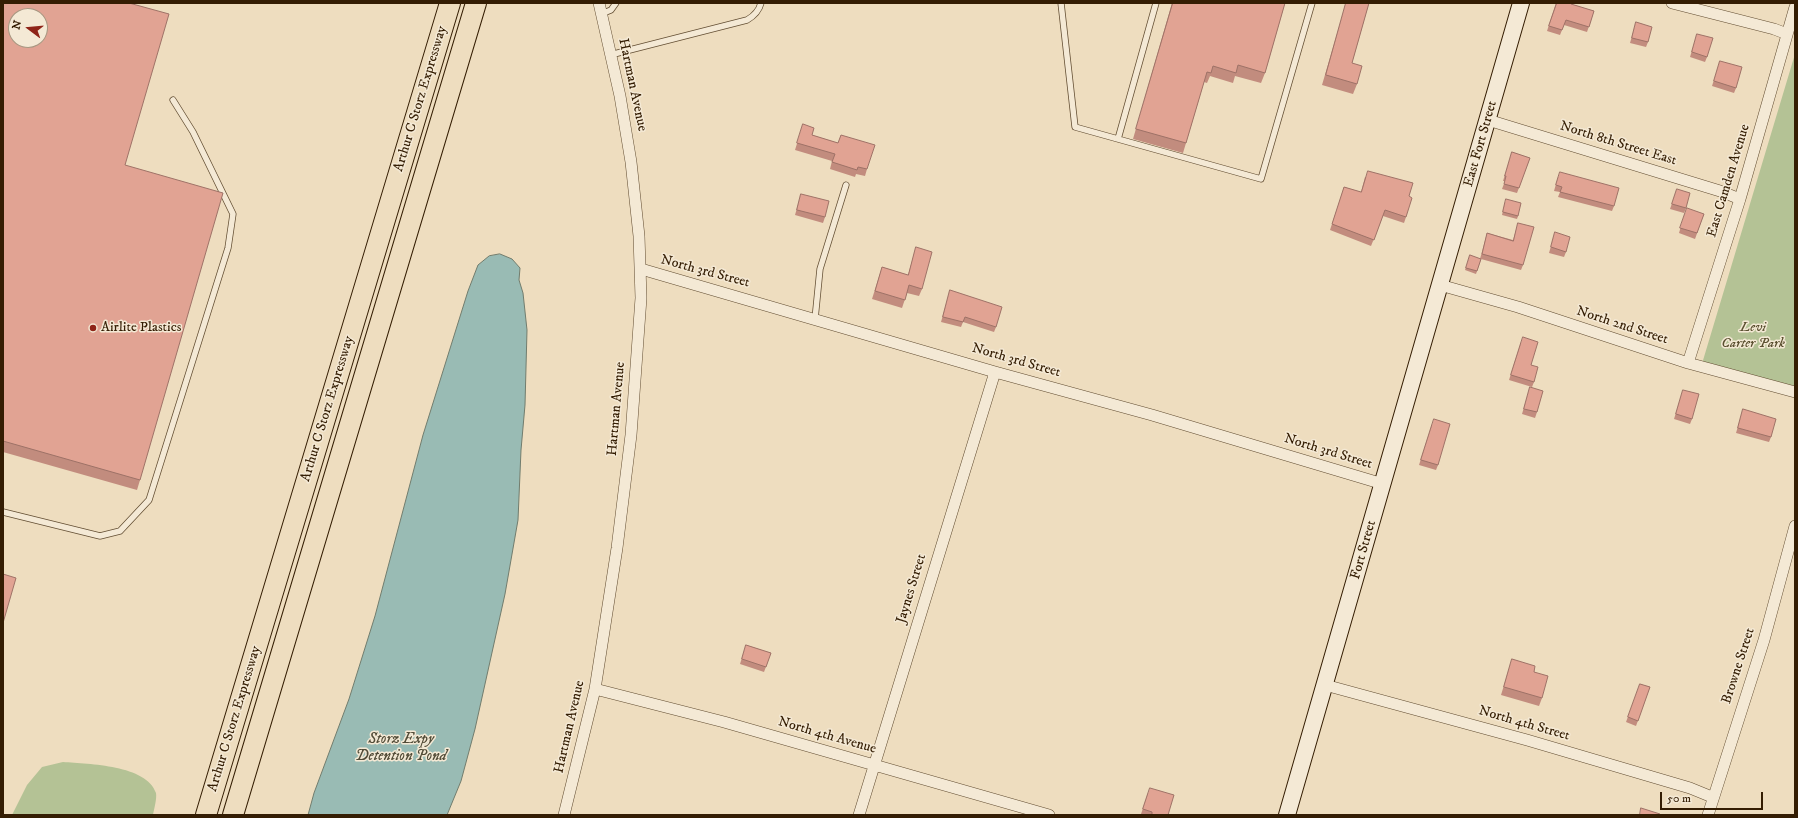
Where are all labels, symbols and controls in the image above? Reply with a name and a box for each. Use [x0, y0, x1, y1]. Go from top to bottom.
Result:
north arrow [8, 8, 48, 48]
text: N [9, 19, 25, 31]
street label: Arthur C Storz Expressway [391, 24, 451, 174]
street label: Hartman Avenue [614, 37, 650, 133]
street label: East Fort Street [1461, 99, 1501, 189]
street label: North 8th Street East [1558, 118, 1678, 170]
street label: East Camden Avenue [1704, 122, 1754, 240]
street label: North 3rd Street [659, 252, 751, 292]
street label: North 2nd Street [1574, 303, 1670, 349]
place label: Airlite Plastics [101, 320, 181, 336]
park label: Levi Carter Park [1721, 320, 1785, 352]
marker: Airlite Plastics [88, 323, 98, 333]
street label: Arthur C Storz Expressway [298, 334, 358, 484]
street label: North 3rd Street [970, 340, 1062, 382]
street label: Hartman Avenue [605, 361, 629, 457]
street label: North 3rd Street [1282, 431, 1374, 473]
street label: Fort Street [1348, 519, 1380, 581]
street label: Jaynes Street [893, 552, 931, 626]
street label: Browne Street [1719, 626, 1759, 706]
street label: Arthur C Storz Expressway [205, 644, 265, 794]
street label: Hartman Avenue [551, 679, 589, 775]
street label: North 4th Street [1477, 703, 1571, 745]
street label: North 4th Avenue [776, 714, 878, 758]
water label: Storz Expy Detention Pond [355, 731, 447, 766]
scale bar [1662, 784, 1765, 810]
text: 50 m [1667, 791, 1691, 806]

